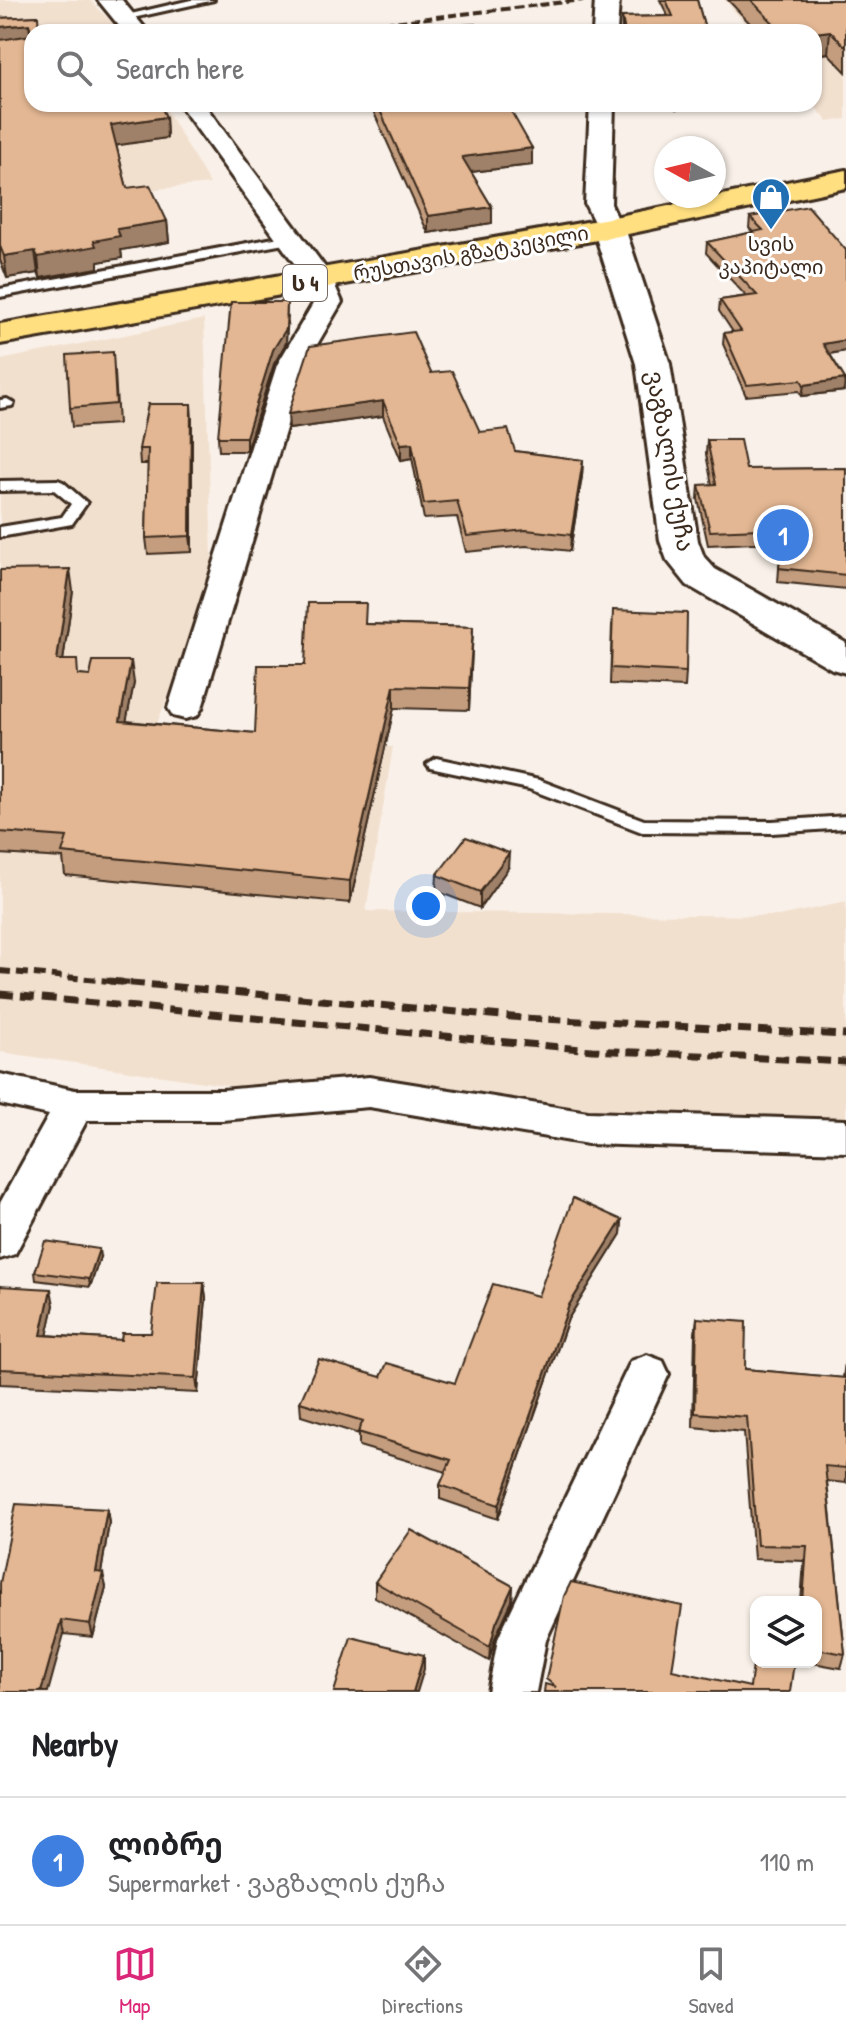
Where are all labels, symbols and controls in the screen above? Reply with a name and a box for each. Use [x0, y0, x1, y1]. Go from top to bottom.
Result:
search box [24, 24, 822, 112]
icon: search [52, 46, 96, 90]
text: Search here [116, 48, 244, 88]
north arrow [654, 136, 726, 208]
shop icon: სვის კაპიტალი [750, 176, 792, 231]
street label: რუსთავის გზატკეცილი [351, 219, 591, 286]
place label: სვის კაპიტალი [719, 230, 823, 280]
road number: ს 4 [283, 265, 327, 301]
street label: ვაგზალის ქუჩა [639, 368, 703, 554]
pin: 1 [757, 505, 809, 565]
your location [406, 886, 446, 926]
map controls [750, 1596, 822, 1668]
button: layers [750, 1596, 822, 1668]
text: Nearby [32, 1721, 118, 1767]
text: ლიბრე [108, 1824, 223, 1864]
text: 1 [53, 1844, 63, 1879]
text: 110 m [760, 1844, 814, 1879]
text: Supermarket · ვაგზალის ქუჩა [108, 1865, 446, 1900]
tab: Map [113, 1942, 157, 2020]
tab: Directions [382, 1942, 463, 2020]
tab: Saved [688, 1942, 733, 2020]

